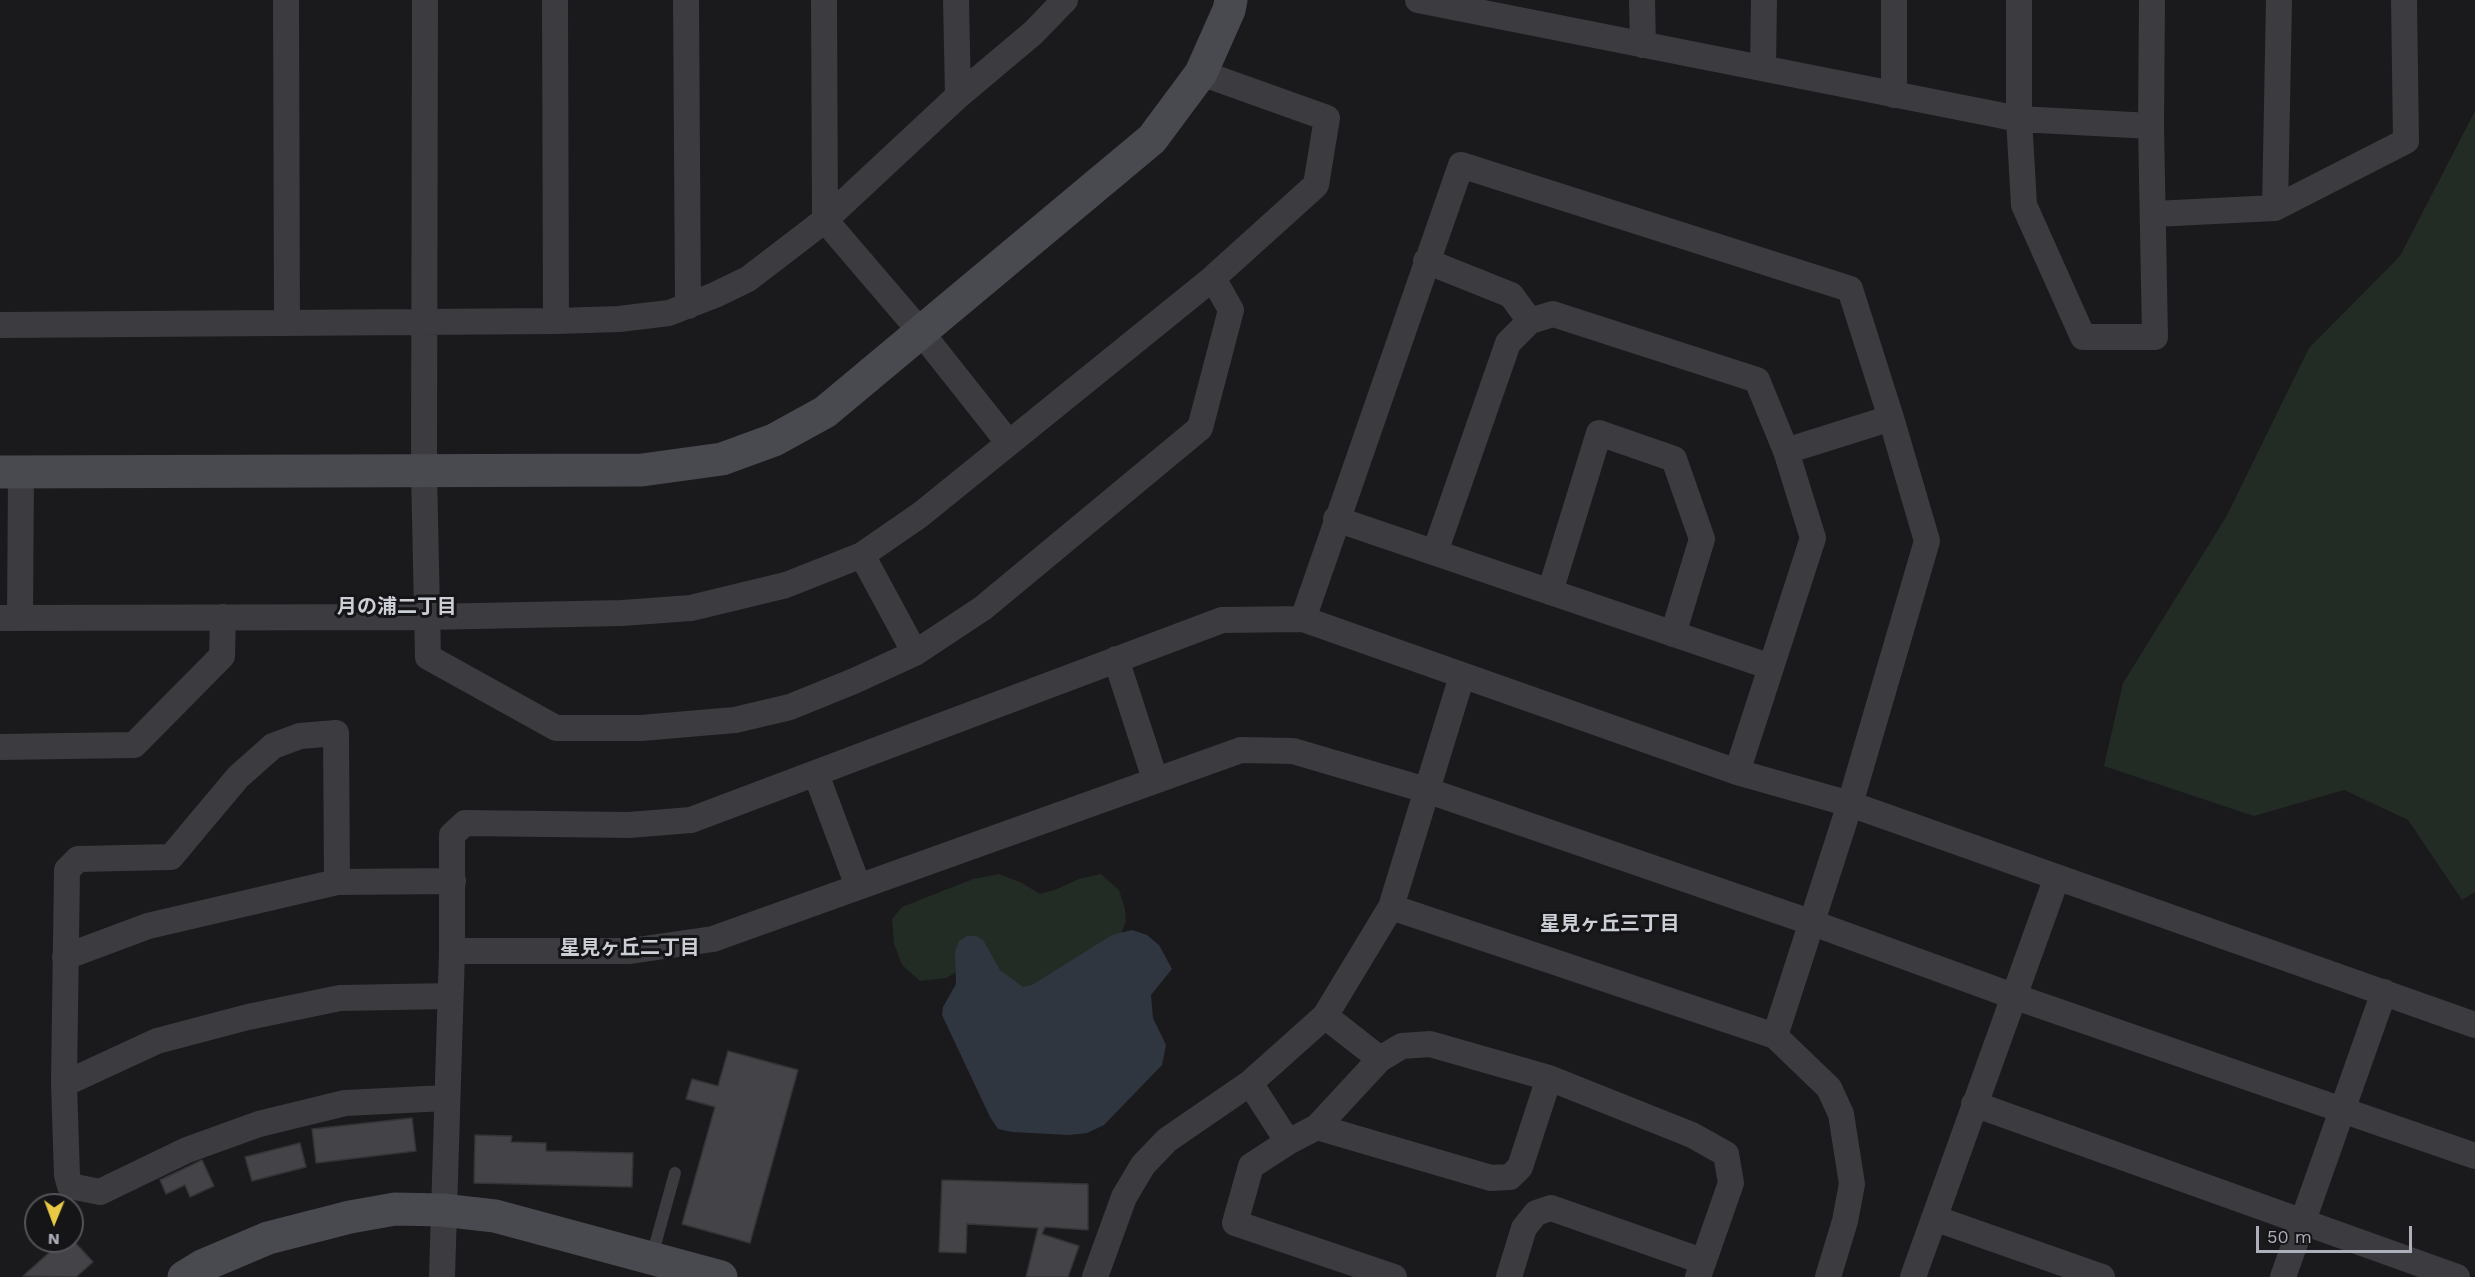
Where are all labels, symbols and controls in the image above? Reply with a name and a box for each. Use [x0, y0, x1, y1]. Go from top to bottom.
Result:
district label: 月の浦二丁目 [337, 595, 457, 619]
district label: 星見ヶ丘三丁目 [1540, 912, 1680, 936]
district label: 星見ヶ丘二丁目 [560, 936, 700, 960]
north arrow [24, 1193, 84, 1253]
scale bar [2259, 1214, 2415, 1252]
text: 50 m [2267, 1226, 2312, 1247]
text: N [48, 1230, 60, 1249]

